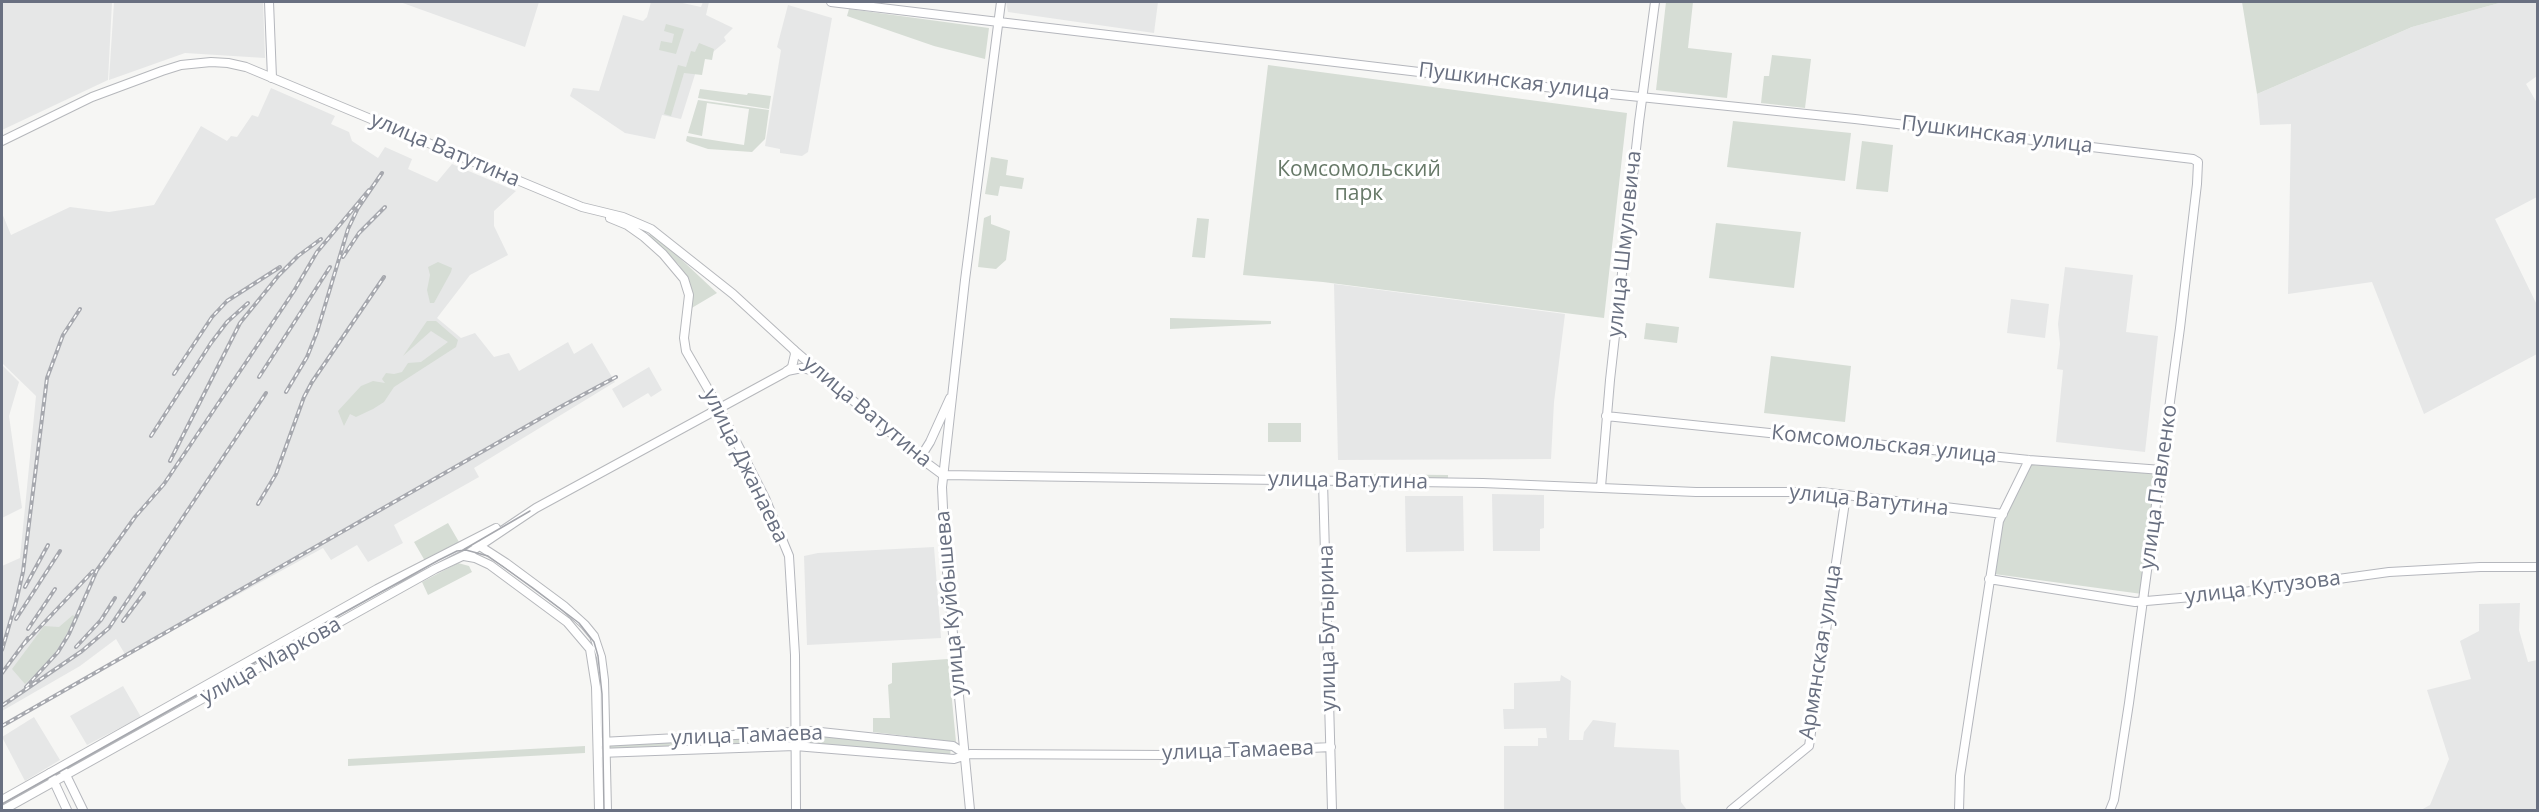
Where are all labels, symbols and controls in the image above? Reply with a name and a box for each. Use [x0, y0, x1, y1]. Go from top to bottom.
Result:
street label: Пушкинская улица [1417, 58, 1611, 106]
street label: улица Ватутина [366, 107, 524, 193]
street label: Пушкинская улица [1900, 111, 2094, 159]
street label: улица Шмулевича [1603, 150, 1647, 338]
park label: Комсомольский парк [1277, 157, 1441, 207]
street label: улица Ватутина [798, 351, 936, 473]
street label: улица Джанаева [697, 385, 793, 547]
street label: улица Павленко [2135, 403, 2183, 571]
street label: Комсомольская улица [1770, 421, 1998, 469]
street label: улица Ватутина [1268, 467, 1428, 495]
street label: улица Ватутина [1788, 480, 1950, 522]
street label: улица Куйбышева [930, 509, 972, 697]
street label: улица Бутырина [1314, 544, 1342, 712]
street label: Армянская улица [1795, 563, 1847, 741]
street label: улица Кутузова [2184, 566, 2342, 610]
street label: улица Маркова [196, 612, 346, 710]
street label: улица Тамаева [671, 721, 823, 751]
street label: улица Тамаева [1162, 736, 1314, 766]

